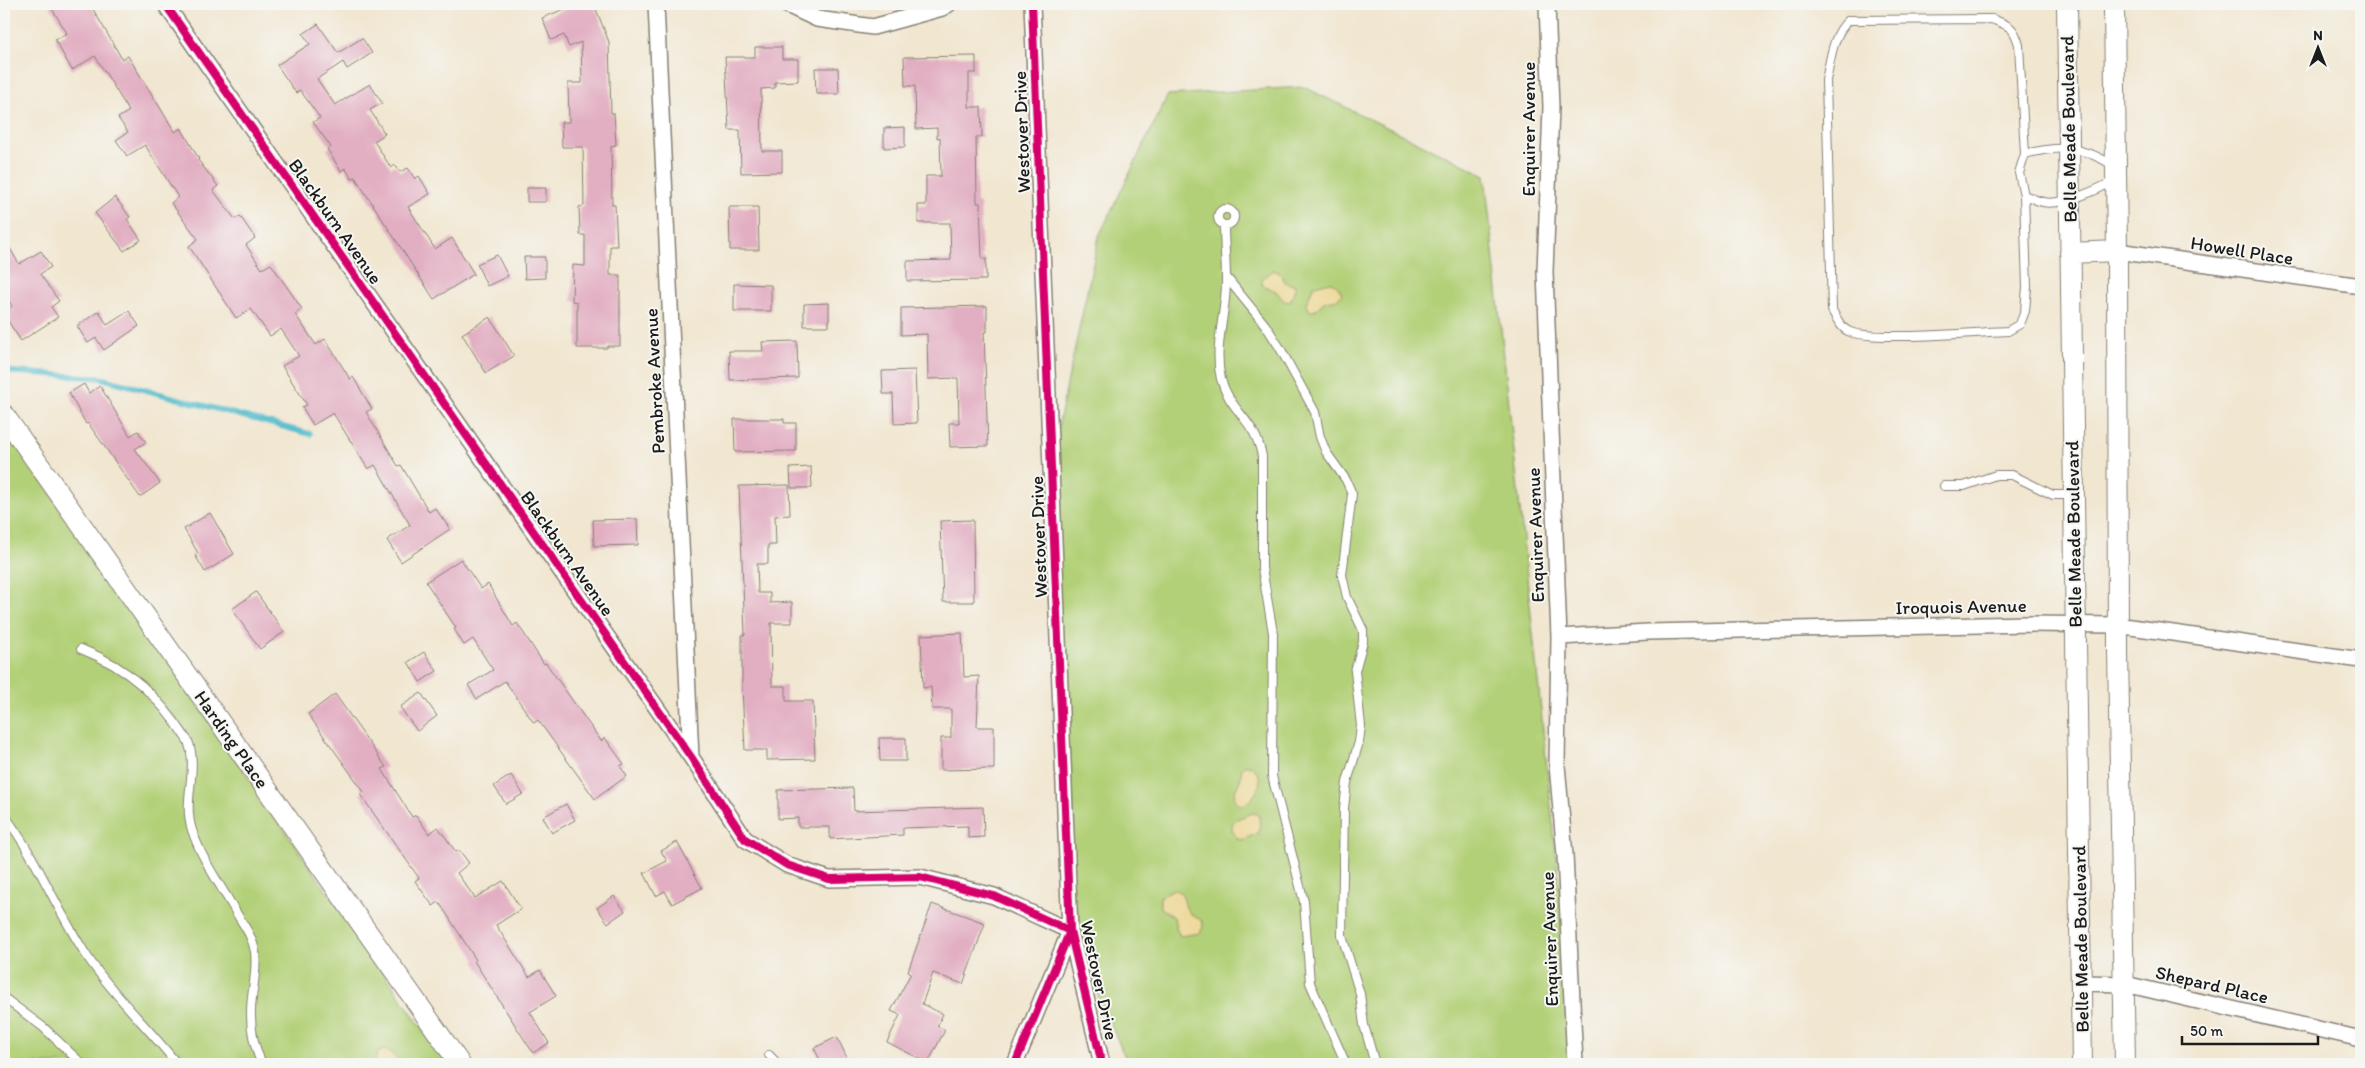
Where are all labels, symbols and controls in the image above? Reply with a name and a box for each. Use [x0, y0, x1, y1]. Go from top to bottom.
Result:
north arrow [2292, 22, 2342, 72]
text: N [2313, 27, 2323, 44]
street label: Belle Meade Boulevard [2055, 35, 2082, 223]
street label: Enquirer Avenue [1517, 61, 1540, 197]
street label: Westover Drive [1008, 71, 1035, 193]
street label: Blackburn Avenue [284, 154, 387, 289]
street label: Howell Place [2189, 231, 2295, 270]
street label: Pembroke Avenue [639, 307, 670, 454]
street label: Belle Meade Boulevard [2060, 440, 2087, 628]
street label: Enquirer Avenue [1522, 467, 1549, 603]
street label: Westover Drive [1025, 476, 1052, 598]
street label: Blackburn Avenue [516, 486, 619, 621]
street label: Iroquois Avenue [1895, 594, 2027, 619]
street label: Harding Place [189, 686, 274, 793]
street label: Belle Meade Boulevard [2067, 845, 2094, 1033]
street label: Enquirer Avenue [1536, 871, 1563, 1007]
street label: Westover Drive [1076, 918, 1123, 1042]
street label: Shepard Place [2153, 960, 2271, 1009]
scale bar [2182, 1013, 2319, 1045]
text: 50 m [2190, 1022, 2223, 1040]

